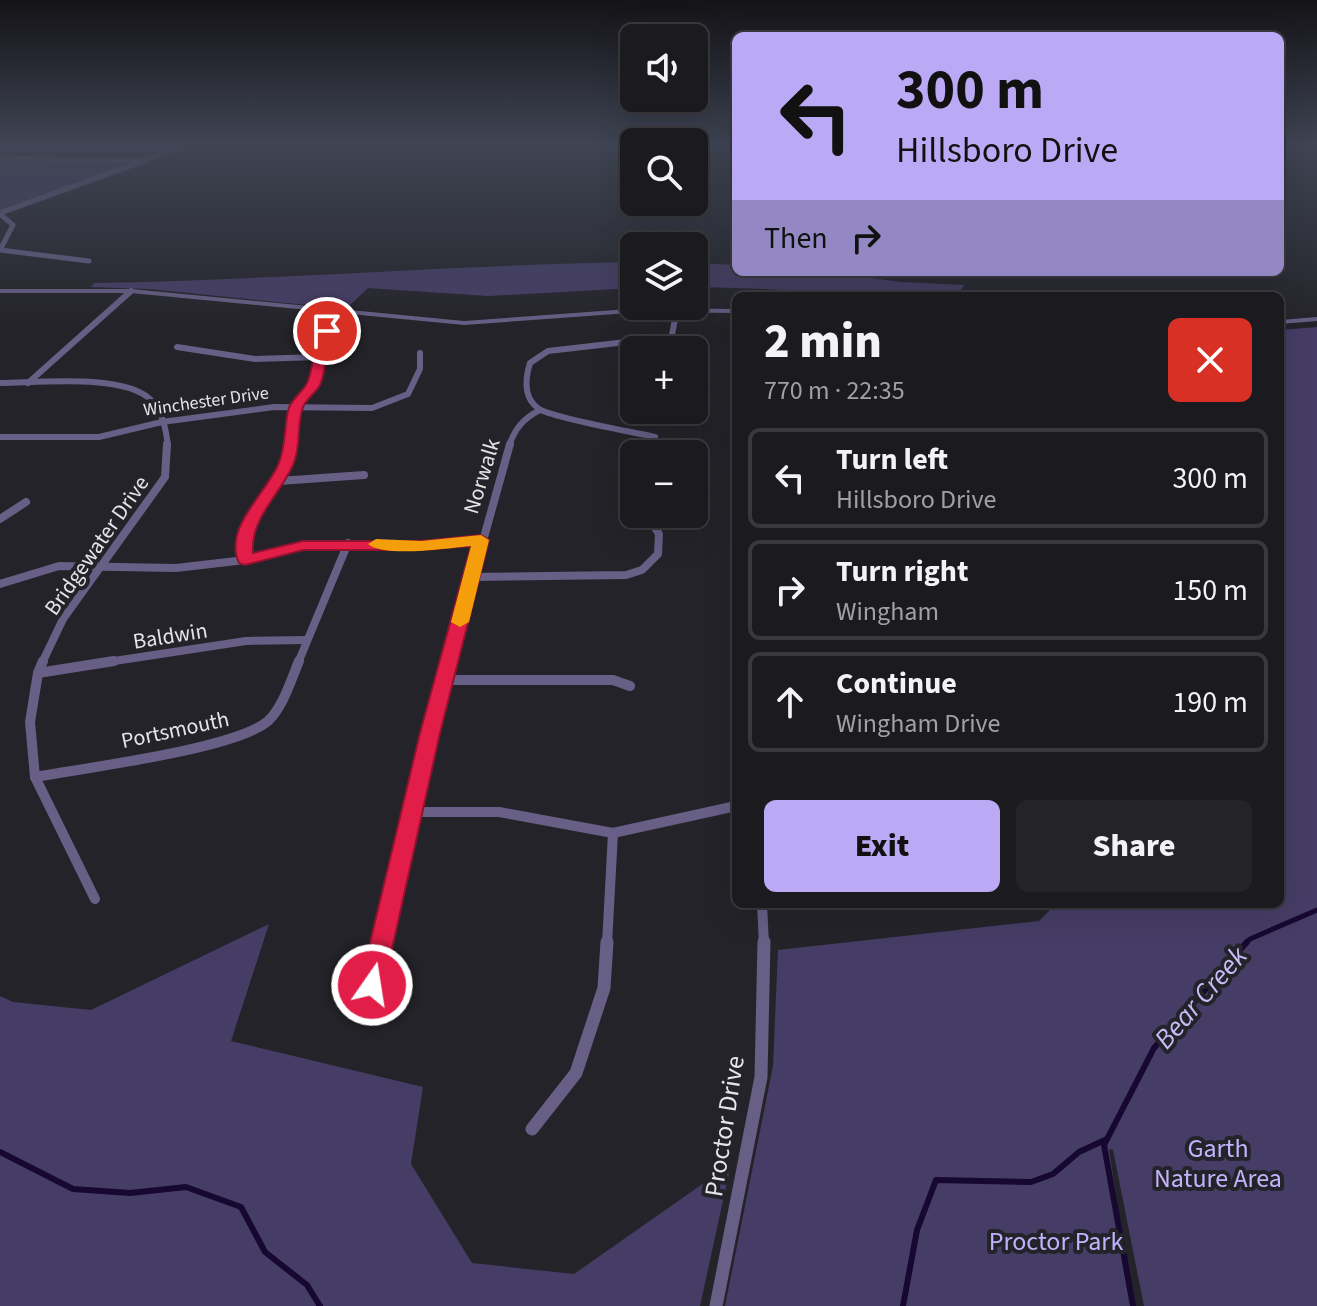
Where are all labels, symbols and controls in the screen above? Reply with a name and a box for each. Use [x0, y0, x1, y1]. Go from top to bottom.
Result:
map controls [620, 24, 708, 528]
button: sound [620, 24, 708, 112]
text: 300 m [896, 51, 1044, 130]
icon: left [764, 64, 868, 168]
text: Hillsboro Drive [896, 125, 1118, 176]
button: search [620, 128, 708, 216]
icon: right [844, 216, 888, 260]
text: Then [764, 217, 828, 260]
button: layers [620, 232, 708, 320]
pin [293, 297, 361, 365]
text: 2 min [764, 308, 882, 376]
icon: arrive [305, 309, 349, 353]
button: close [1168, 318, 1252, 402]
button: + [620, 336, 708, 424]
text: 770 m · 22:35 [764, 372, 905, 409]
street label: Winchester Drive [142, 380, 270, 423]
street label: Norwalk [455, 435, 509, 518]
text: Turn left [836, 438, 948, 481]
button: − [620, 440, 708, 528]
icon: left [768, 456, 812, 500]
text: 300 m [1172, 457, 1248, 500]
street label: Bridgewater Drive [37, 469, 157, 622]
text: Hillsboro Drive [836, 481, 996, 518]
text: Turn right [836, 550, 968, 593]
icon: right [768, 568, 812, 612]
text: 150 m [1172, 569, 1248, 612]
text: Wingham [836, 593, 939, 630]
street label: Baldwin [131, 614, 210, 658]
text: Continue [836, 662, 957, 705]
icon: ahead [768, 680, 812, 724]
text: 190 m [1172, 681, 1248, 724]
street label: Portsmouth [118, 703, 232, 757]
text: Wingham Drive [836, 705, 1001, 742]
button: Exit [764, 800, 1000, 892]
button: Share [1016, 800, 1252, 892]
water label: Bear Creek [1145, 937, 1257, 1058]
position arrow [330, 943, 414, 1027]
street label: Proctor Drive [695, 1053, 754, 1199]
park label: Garth Nature Area [1154, 1130, 1282, 1197]
park label: Proctor Park [989, 1223, 1123, 1260]

